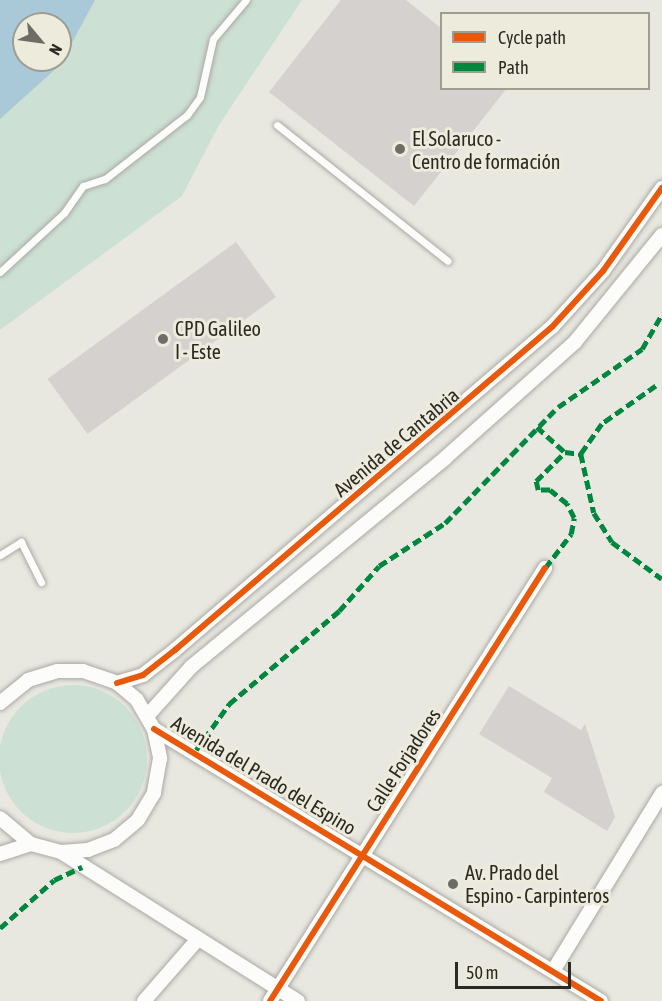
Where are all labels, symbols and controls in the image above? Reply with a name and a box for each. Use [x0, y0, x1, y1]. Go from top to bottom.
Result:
north arrow [12, 12, 72, 72]
legend [440, 12, 650, 90]
text: Cycle path [498, 27, 566, 48]
text: N [46, 41, 66, 58]
text: Path [498, 57, 529, 78]
place label: El Solaruco - Centro de formación [412, 126, 560, 173]
marker: El Solaruco - Centro de formación [393, 142, 407, 156]
place label: CPD Galileo I - Este [175, 316, 261, 363]
marker: CPD Galileo I - Este [156, 332, 170, 346]
street label: Avenida de Cantabria [328, 383, 464, 501]
street label: Calle Forjadores [361, 704, 445, 816]
street label: Avenida del Prado del Espino [167, 710, 361, 840]
place label: Av. Prado del Espino - Carpinteros [465, 861, 609, 908]
marker: Av. Prado del Espino - Carpinteros [446, 877, 460, 891]
scale bar [458, 950, 574, 988]
text: 50 m [466, 962, 498, 983]

